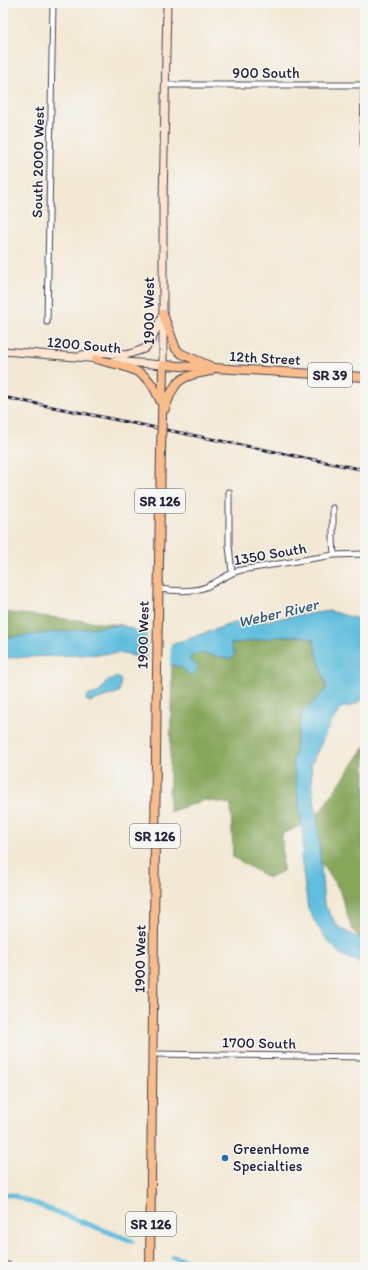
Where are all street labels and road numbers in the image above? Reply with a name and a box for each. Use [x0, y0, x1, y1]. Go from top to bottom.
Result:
street label: 900 South [232, 64, 300, 82]
street label: South 2000 West [28, 106, 48, 218]
street label: 1900 West [140, 276, 158, 345]
street label: 1200 South [46, 333, 122, 357]
street label: 12th Street [229, 347, 302, 369]
road number: SR 39 [308, 363, 352, 387]
road number: SR 126 [135, 489, 185, 513]
street label: 1350 South [232, 539, 308, 569]
street label: 1900 West [133, 600, 153, 669]
road number: SR 126 [130, 824, 180, 848]
street label: 1900 West [130, 924, 150, 993]
street label: 1700 South [222, 1033, 296, 1053]
road number: SR 126 [126, 1212, 176, 1236]

